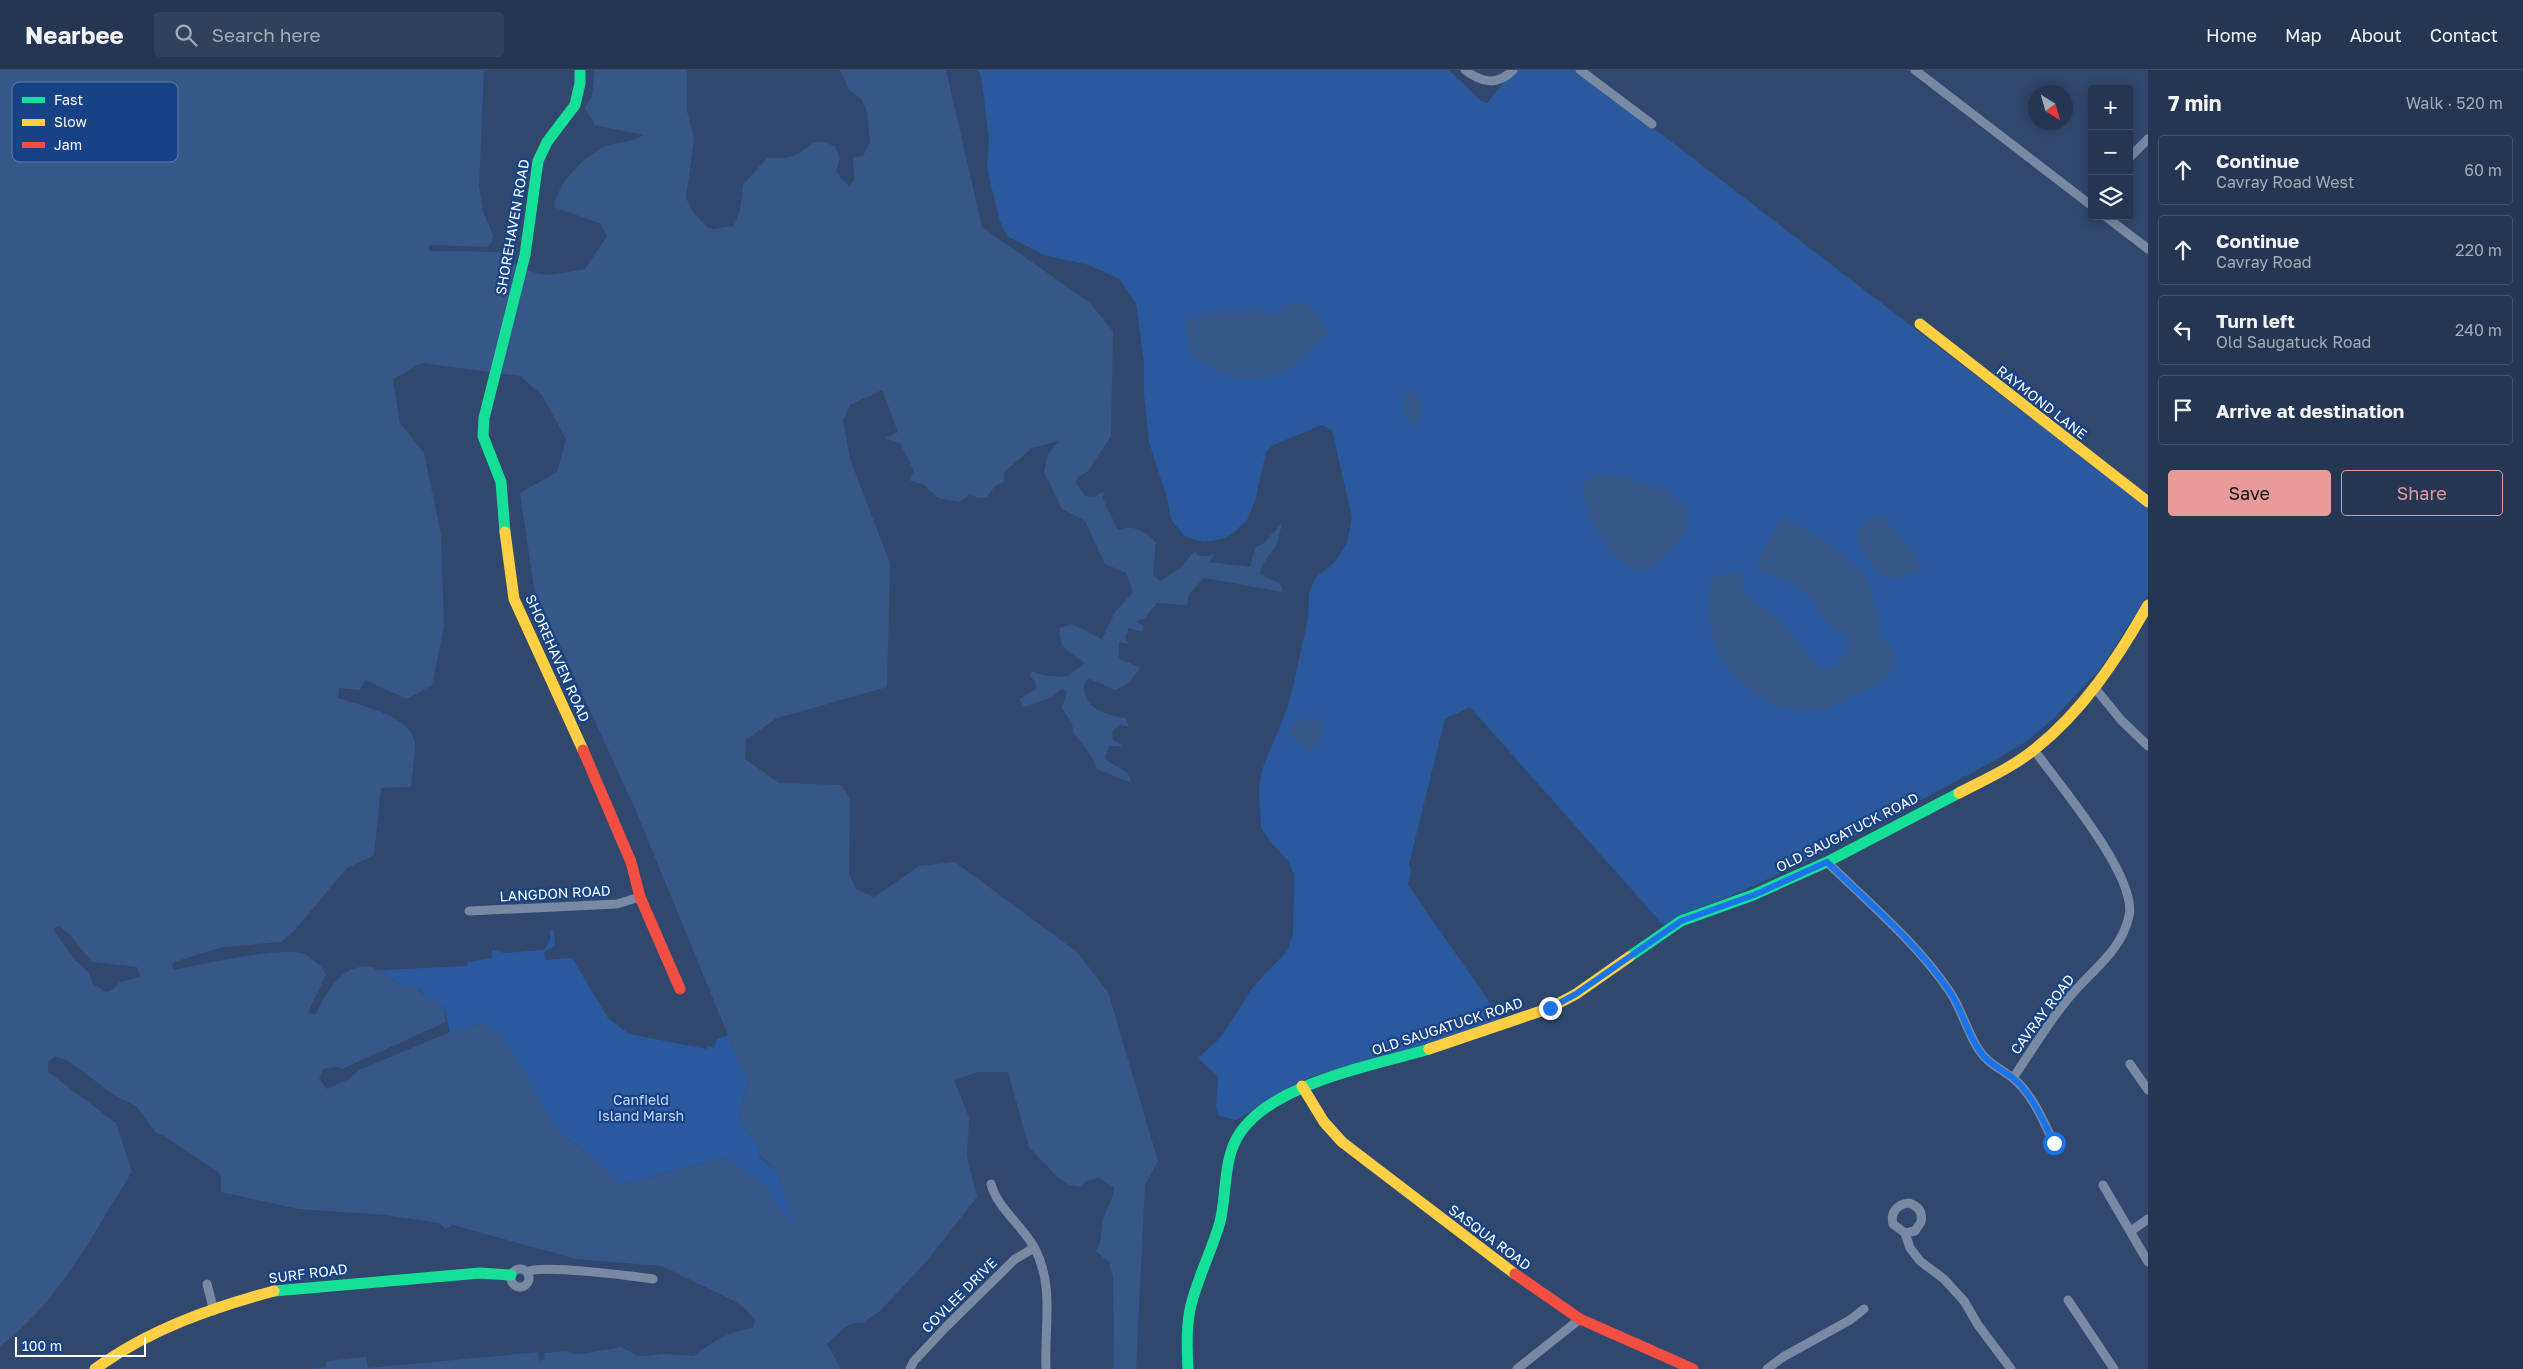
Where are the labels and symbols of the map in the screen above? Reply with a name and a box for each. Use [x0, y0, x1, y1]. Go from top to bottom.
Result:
legend [12, 82, 178, 162]
north arrow [2028, 85, 2073, 130]
text: Fast [54, 91, 83, 108]
text: Slow [54, 113, 87, 130]
text: Jam [54, 136, 82, 153]
street label: SHOREHAVEN ROAD [492, 158, 532, 296]
street label: RAYMOND LANE [1994, 362, 2090, 442]
street label: SHOREHAVEN ROAD [522, 592, 594, 724]
street label: OLD SAUGATUCK ROAD [1773, 789, 1921, 875]
street label: LANGDON ROAD [499, 882, 611, 904]
street label: CAVRAY ROAD [2006, 971, 2078, 1057]
street label: OLD SAUGATUCK ROAD [1369, 994, 1525, 1058]
route end [1539, 997, 1562, 1020]
park label: Canfield Island Marsh [598, 1091, 684, 1124]
route start [2043, 1132, 2066, 1155]
street label: SASQUA ROAD [1445, 1200, 1535, 1274]
street label: COVLEE DRIVE [918, 1254, 1000, 1336]
street label: SURF ROAD [268, 1260, 348, 1286]
scale bar [15, 1334, 146, 1357]

